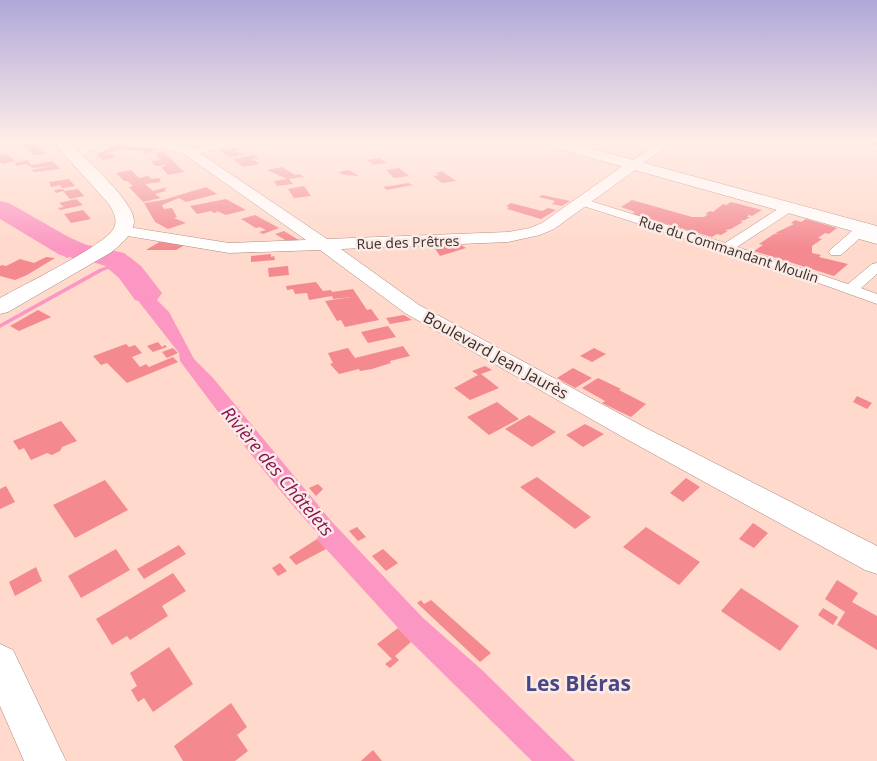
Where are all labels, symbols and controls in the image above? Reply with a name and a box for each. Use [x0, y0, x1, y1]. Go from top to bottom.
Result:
street label: Rue du Commandant Moulin [637, 211, 821, 287]
street label: Rue des Prêtres [356, 231, 460, 253]
street label: Boulevard Jean Jaurès [420, 306, 572, 404]
water label: Rivière des Châtelets [217, 401, 340, 541]
district label: Les Bléras [525, 669, 631, 697]

